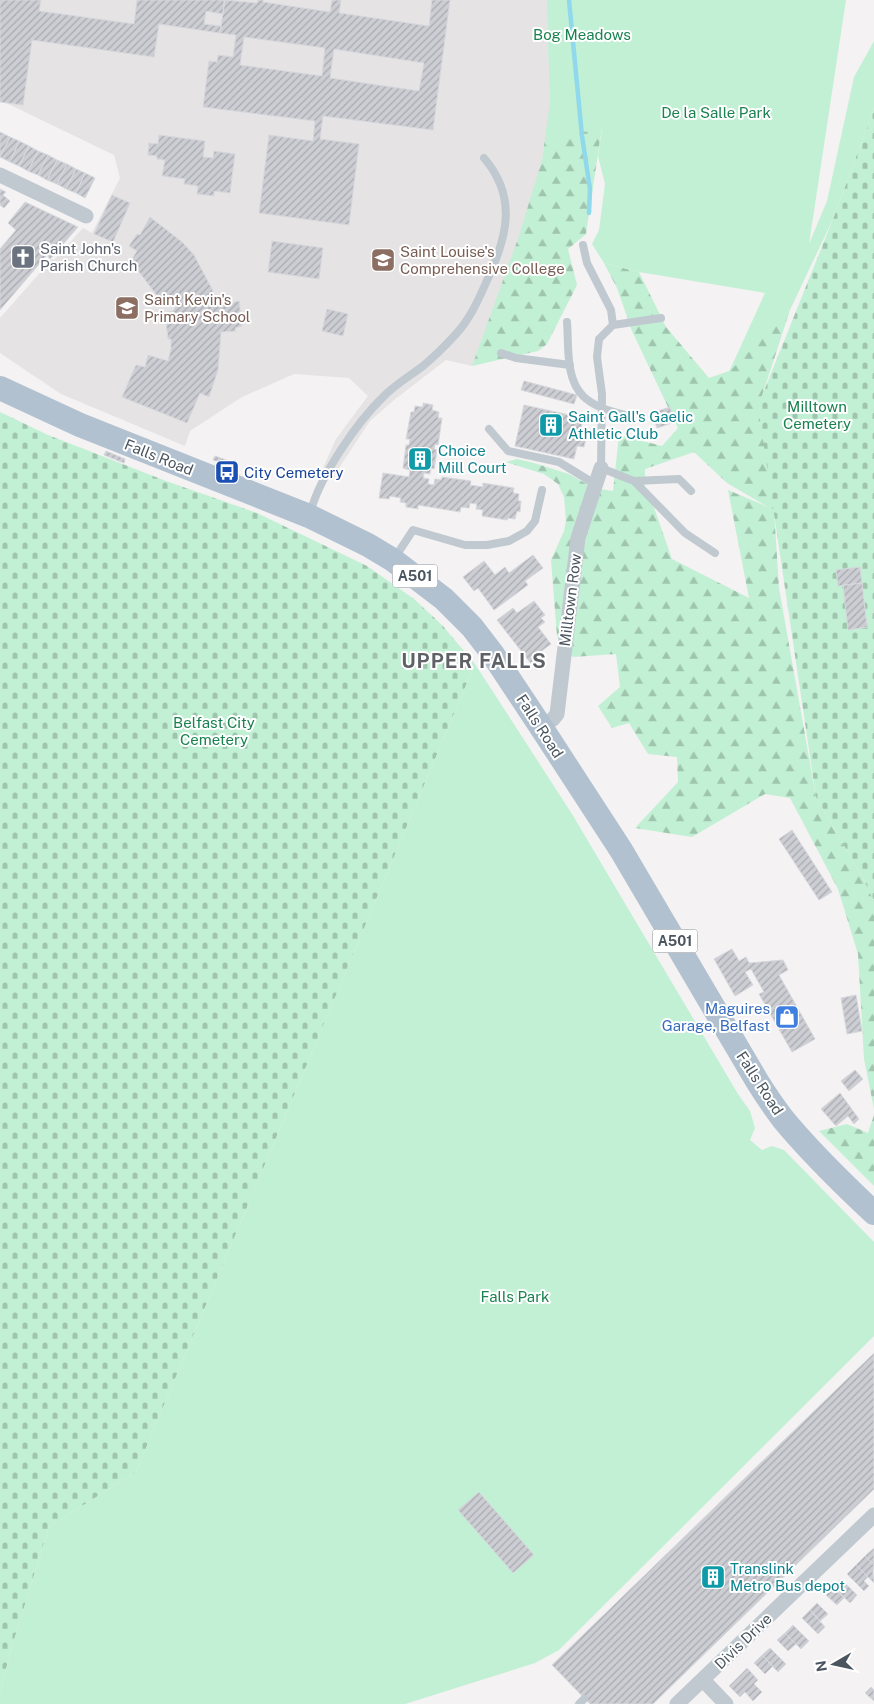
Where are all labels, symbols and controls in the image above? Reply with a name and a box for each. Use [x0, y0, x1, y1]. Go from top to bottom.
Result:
park label: Bog Meadows [533, 26, 631, 43]
park label: De la Salle Park [661, 104, 771, 121]
place label: Saint John's Parish Church [40, 240, 137, 274]
place label: Saint Louise's Comprehensive College [400, 243, 565, 277]
church icon: Saint John's Parish Church [10, 244, 36, 270]
school or university icon: Saint Louise's Comprehensive College [370, 247, 396, 273]
place label: Saint Kevin's Primary School [144, 291, 250, 325]
school or university icon: Saint Kevin's Primary School [114, 295, 140, 321]
park label: Milltown Cemetery [783, 398, 851, 432]
place label: Saint Gall's Gaelic Athletic Club [568, 408, 693, 442]
building icon: Saint Gall's Gaelic Athletic Club [538, 412, 564, 438]
street label: Falls Road [122, 436, 196, 478]
place label: Choice Mill Court [438, 442, 507, 476]
building icon: Choice Mill Court [407, 446, 433, 472]
bus stop icon: City Cemetery [214, 459, 240, 485]
place label: City Cemetery [244, 464, 344, 481]
street label: Milltown Row [556, 552, 584, 647]
road number: A501 [392, 564, 438, 588]
district label: UPPER FALLS [401, 649, 547, 673]
street label: Falls Road [513, 691, 567, 761]
park label: Belfast City Cemetery [173, 714, 255, 748]
road number: A501 [652, 929, 698, 952]
place label: Maguires Garage, Belfast [662, 1000, 770, 1034]
shop icon: Maguires Garage, Belfast [774, 1004, 800, 1030]
street label: Falls Road [733, 1048, 787, 1118]
park label: Falls Park [481, 1288, 549, 1305]
place label: Translink Metro Bus depot [730, 1560, 845, 1594]
building icon: Translink Metro Bus depot [700, 1564, 726, 1590]
street label: Divis Drive [711, 1610, 775, 1672]
north arrow [809, 1639, 859, 1689]
text: N [812, 1659, 830, 1673]

